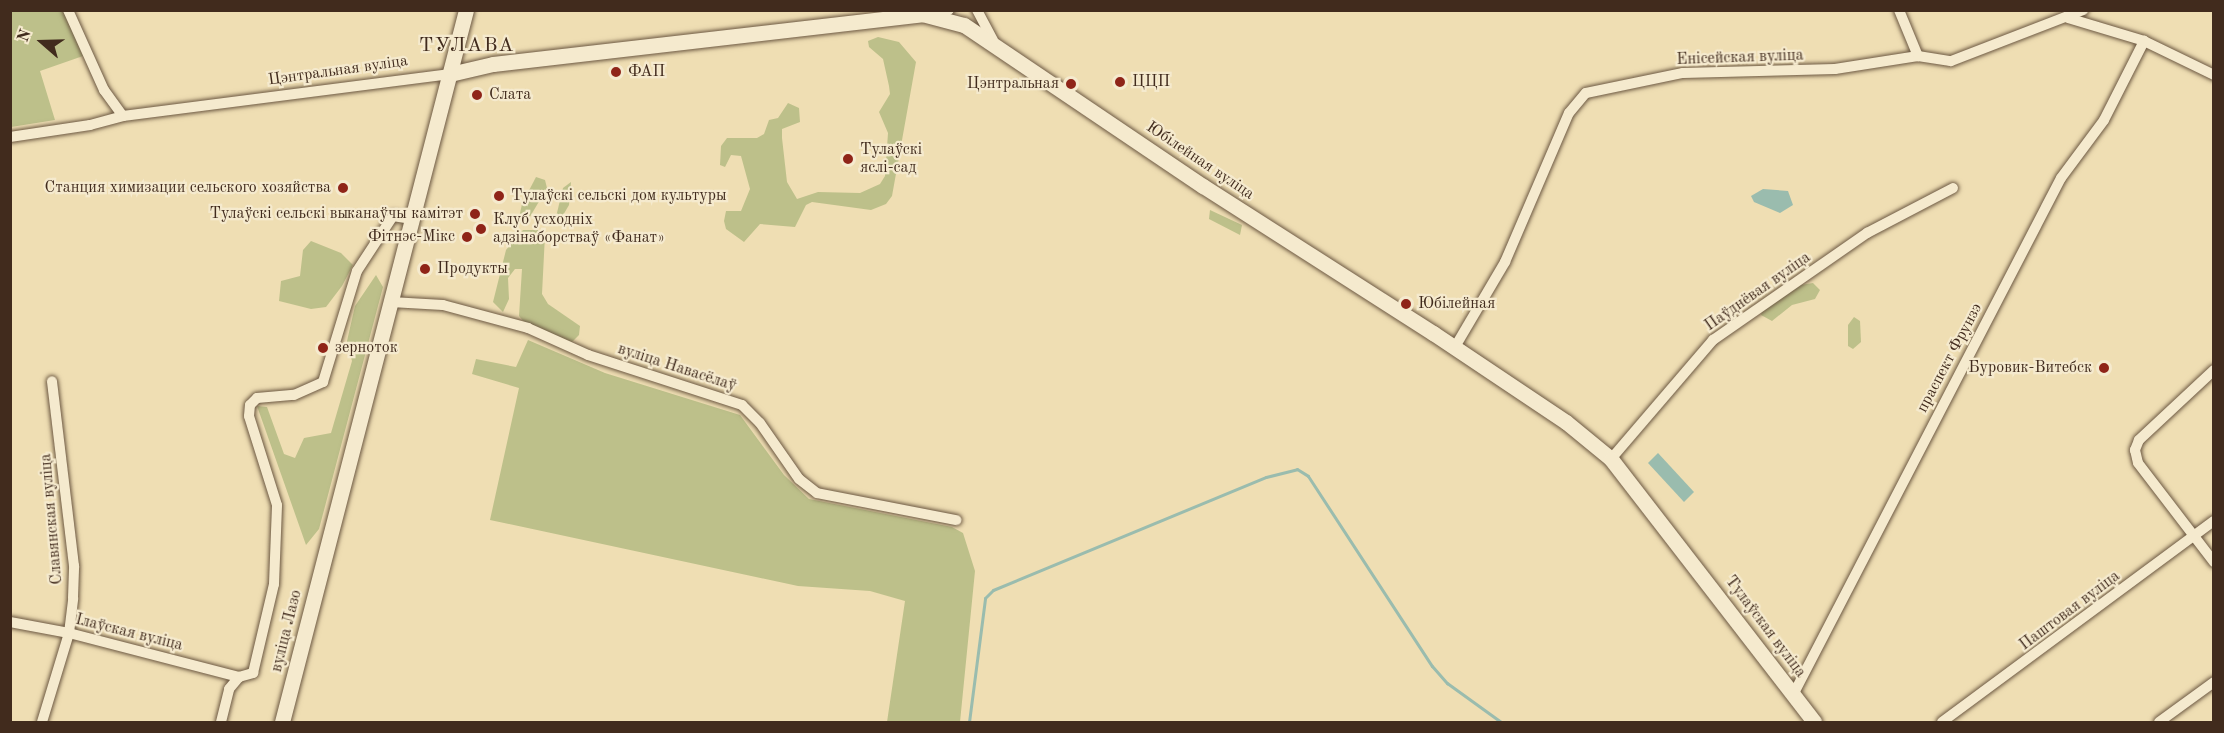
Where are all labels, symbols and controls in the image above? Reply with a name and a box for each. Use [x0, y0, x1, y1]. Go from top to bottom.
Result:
north arrow [12, 12, 72, 72]
text: N [15, 27, 35, 44]
district label: ТУЛАВА [419, 34, 515, 58]
street label: Енісейская вуліца [1676, 46, 1804, 70]
street label: Цэнтральная вуліца [267, 52, 409, 90]
place label: ФАП [628, 62, 665, 82]
marker: ФАП [609, 65, 623, 79]
place label: ЦЦП [1132, 72, 1170, 92]
place label: Цэнтральная [967, 74, 1059, 94]
marker: ЦЦП [1113, 75, 1127, 89]
marker: Цэнтральная [1064, 77, 1078, 91]
place label: Слата [489, 85, 531, 105]
marker: Слата [470, 88, 484, 102]
street label: Юбілейная вуліца [1142, 118, 1258, 204]
place label: Тулаўскі яслі-сад [860, 140, 922, 178]
marker: Тулаўскі яслі-сад [841, 152, 855, 166]
place label: Станция химизации сельского хозяйства [45, 178, 331, 198]
marker: Станция химизации сельского хозяйства [336, 181, 350, 195]
place label: Тулаўскі сельскі дом культуры [511, 186, 727, 206]
marker: Тулаўскі сельскі дом культуры [492, 189, 506, 203]
place label: Тулаўскі сельскі выканаўчы камітэт [210, 204, 463, 224]
marker: Тулаўскі сельскі выканаўчы камітэт [468, 207, 482, 221]
place label: Клуб усходніх адзінаборстваў «Фанат» [493, 210, 665, 248]
marker: Клуб усходніх адзінаборстваў «Фанат» [474, 222, 488, 236]
place label: Фітнэс-Мікс [368, 227, 455, 247]
marker: Фітнэс-Мікс [460, 230, 474, 244]
street label: Паўднёвая вуліца [1701, 248, 1815, 336]
place label: Продукты [437, 259, 508, 279]
marker: Продукты [418, 262, 432, 276]
place label: Юбілейная [1418, 294, 1495, 314]
marker: Юбілейная [1399, 297, 1413, 311]
street label: праспект Фрунзэ [1913, 300, 1987, 416]
place label: зерноток [335, 338, 398, 358]
street label: вуліца Навасёлаў [615, 340, 739, 396]
marker: зерноток [316, 341, 330, 355]
place label: Буровик-Витебск [1968, 358, 2092, 378]
marker: Буровик-Витебск [2097, 361, 2111, 375]
street label: Славянская вуліца [37, 453, 67, 585]
street label: Паштовая вуліца [2016, 567, 2124, 655]
street label: Тулаўская вуліца [1720, 572, 1810, 682]
street label: вуліца Лазо [268, 588, 306, 674]
street label: Ілаўская вуліца [73, 610, 185, 656]

